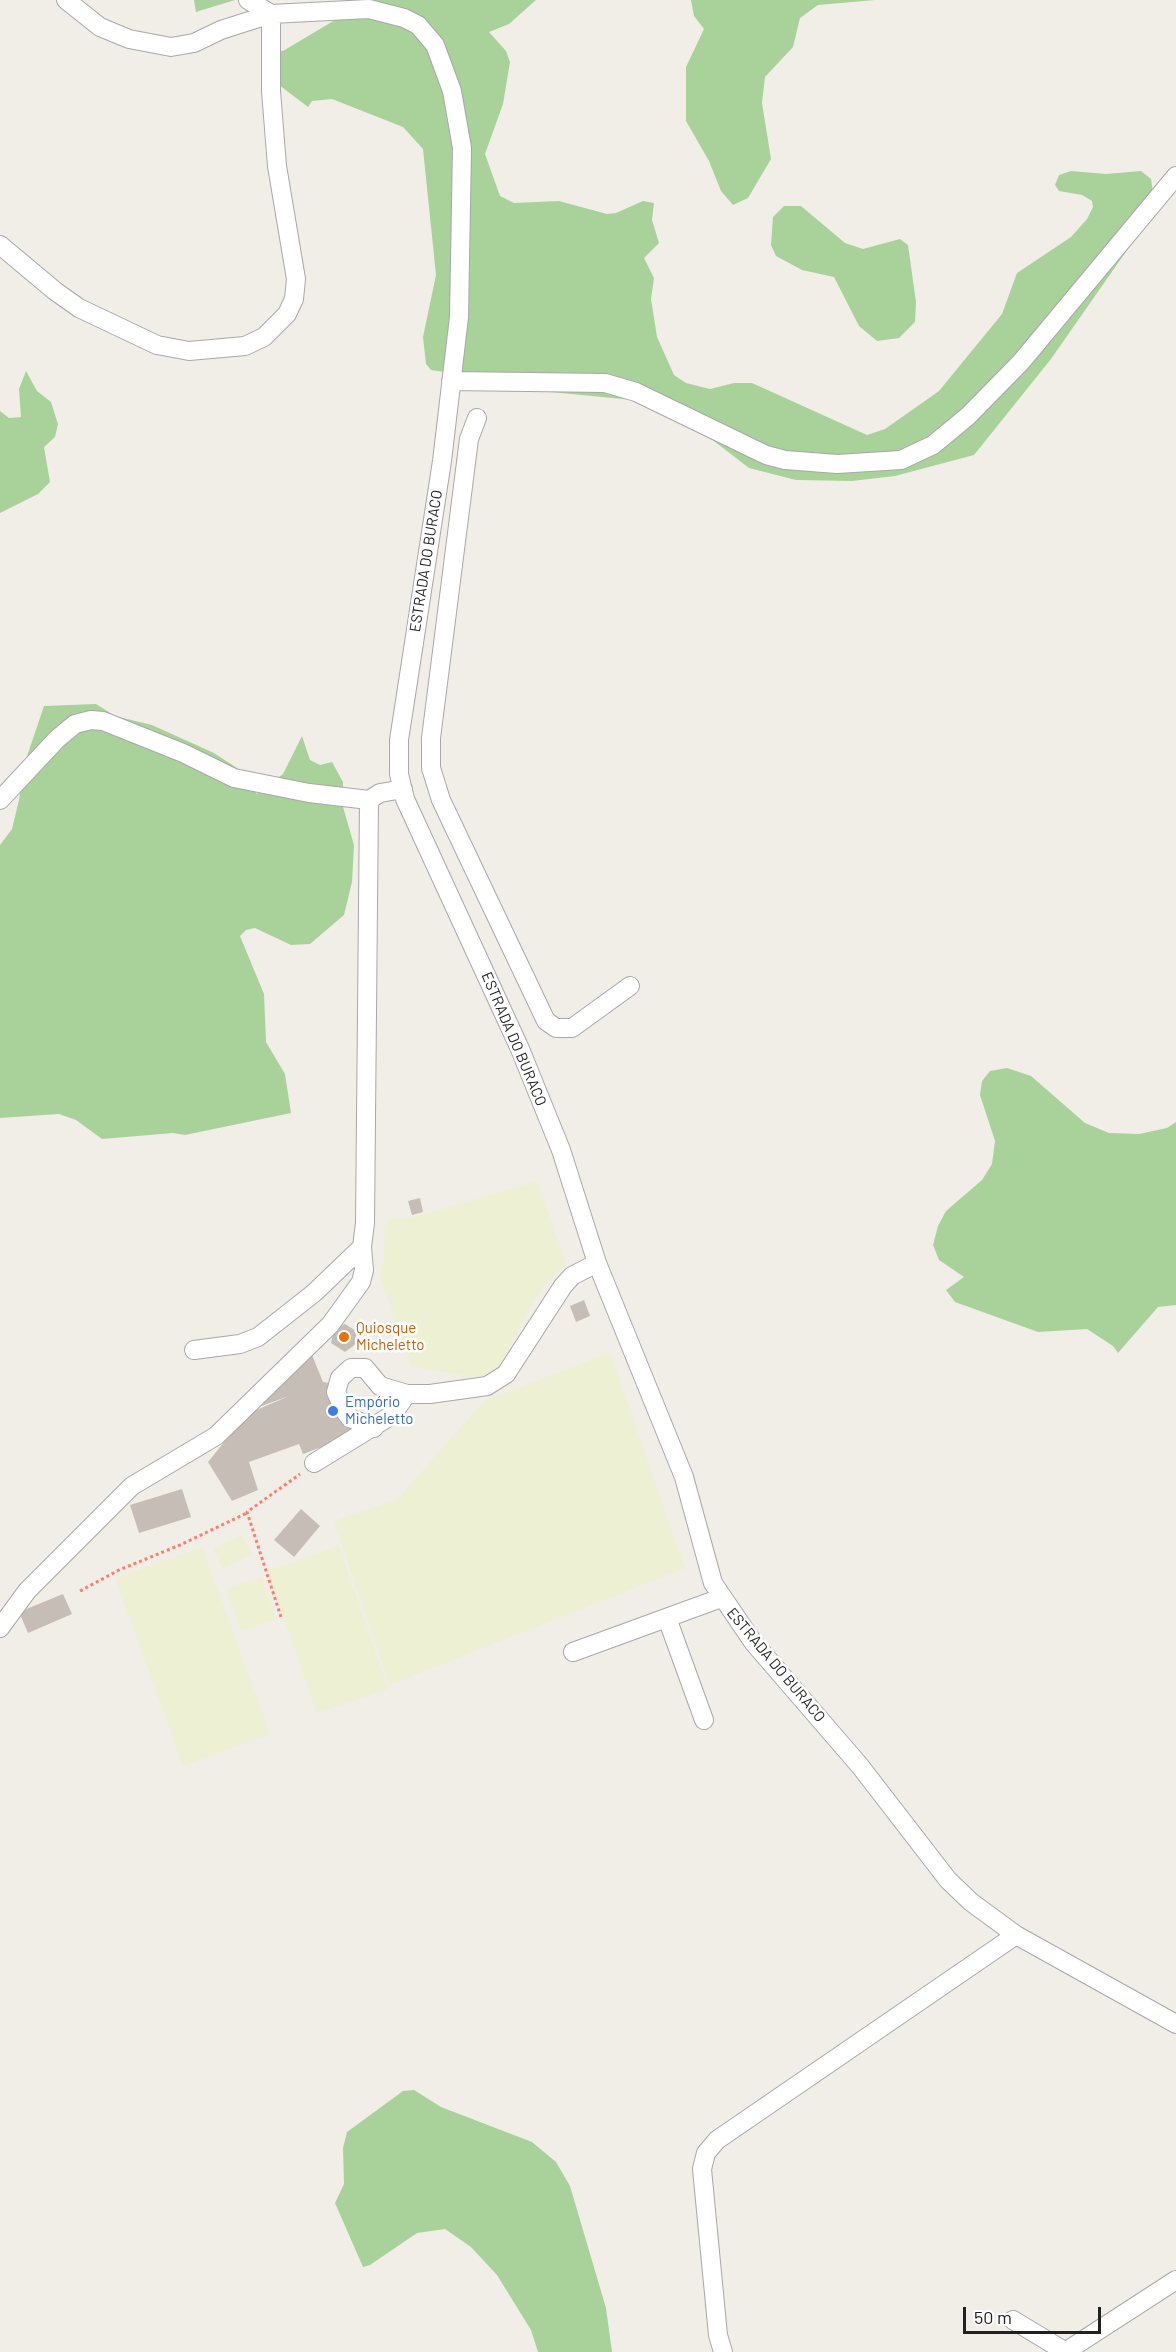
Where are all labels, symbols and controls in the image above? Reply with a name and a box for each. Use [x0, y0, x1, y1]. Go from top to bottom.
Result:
street label: ESTRADA DO BURACO [406, 489, 446, 633]
street label: ESTRADA DO BURACO [478, 969, 550, 1109]
place label: Quiosque Micheletto [356, 1319, 425, 1354]
marker: Quiosque Micheletto [337, 1330, 351, 1344]
place label: Empório Micheletto [345, 1393, 414, 1428]
marker: Empório Micheletto [326, 1404, 340, 1418]
street label: ESTRADA DO BURACO [723, 1604, 829, 1726]
scale bar [966, 2295, 1104, 2333]
text: 50 m [974, 2306, 1012, 2328]

